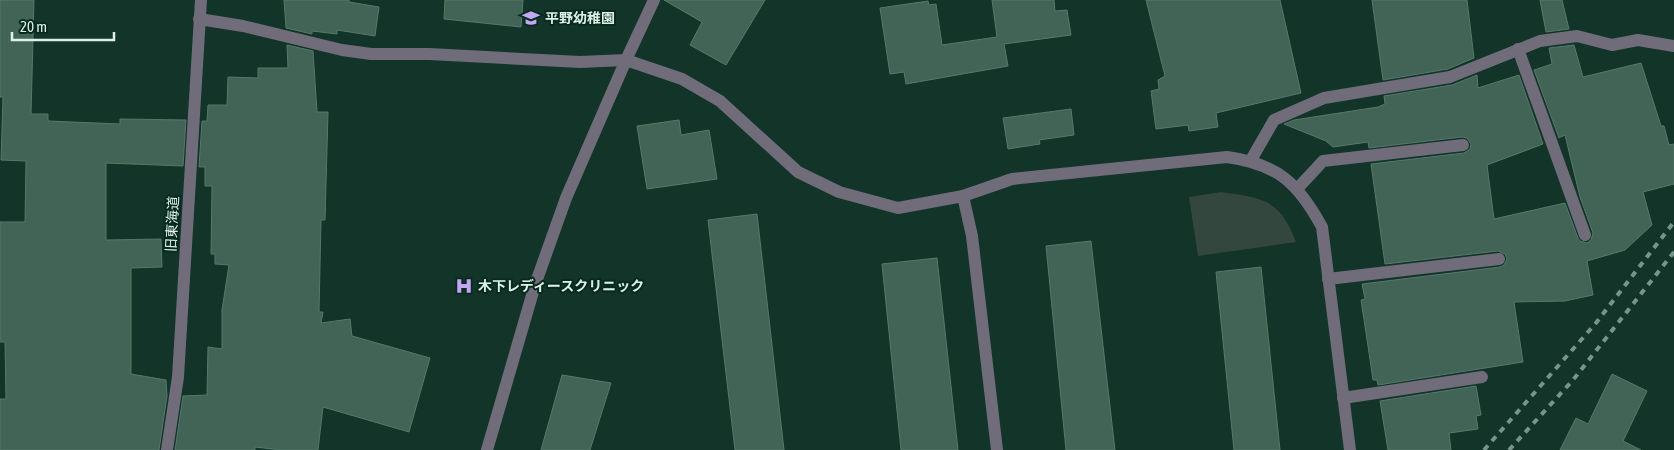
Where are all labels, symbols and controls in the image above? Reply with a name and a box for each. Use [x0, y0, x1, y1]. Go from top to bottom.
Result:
school or university icon: 平野幼稚園 [521, 8, 541, 28]
scale bar [12, 10, 115, 42]
place label: 平野幼稚園 [545, 10, 615, 26]
text: 20 m [20, 18, 47, 35]
street label: 旧東海道 [163, 196, 181, 252]
hospital icon: 木下レディースクリニック [454, 276, 474, 296]
place label: 木下レディースクリニック [478, 278, 644, 294]

